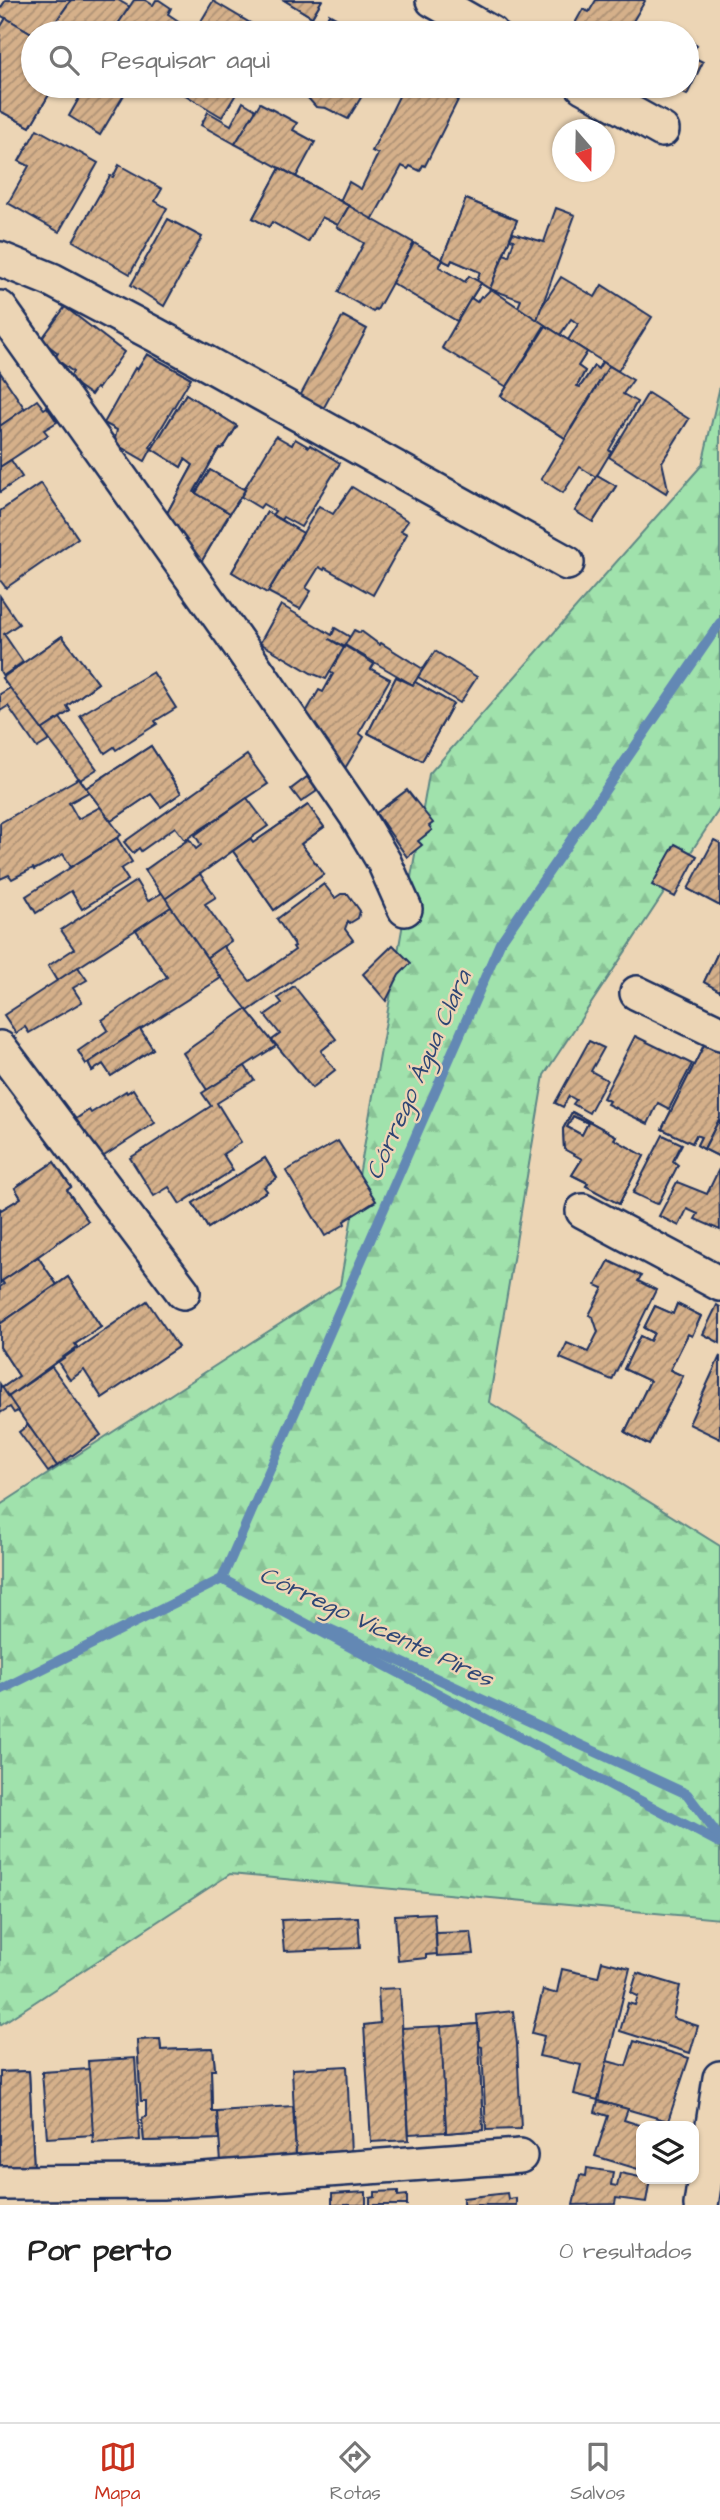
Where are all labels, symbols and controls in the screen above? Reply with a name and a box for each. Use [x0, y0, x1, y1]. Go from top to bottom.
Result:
search box [21, 21, 699, 98]
icon: search [45, 41, 83, 79]
text: Pesquisar aqui [101, 42, 270, 78]
north arrow [552, 119, 615, 182]
water label: Córrego Água Clara [358, 963, 482, 1185]
water label: Córrego Vicente Pires [253, 1558, 500, 1698]
map controls [636, 2121, 699, 2184]
button: layers [636, 2121, 699, 2184]
text: Por perto [28, 2230, 171, 2272]
text: 0 resultados [559, 2235, 692, 2267]
tab: Mapa [95, 2438, 140, 2507]
tab: Rotas [330, 2438, 381, 2507]
tab: Salvos [570, 2438, 625, 2507]

